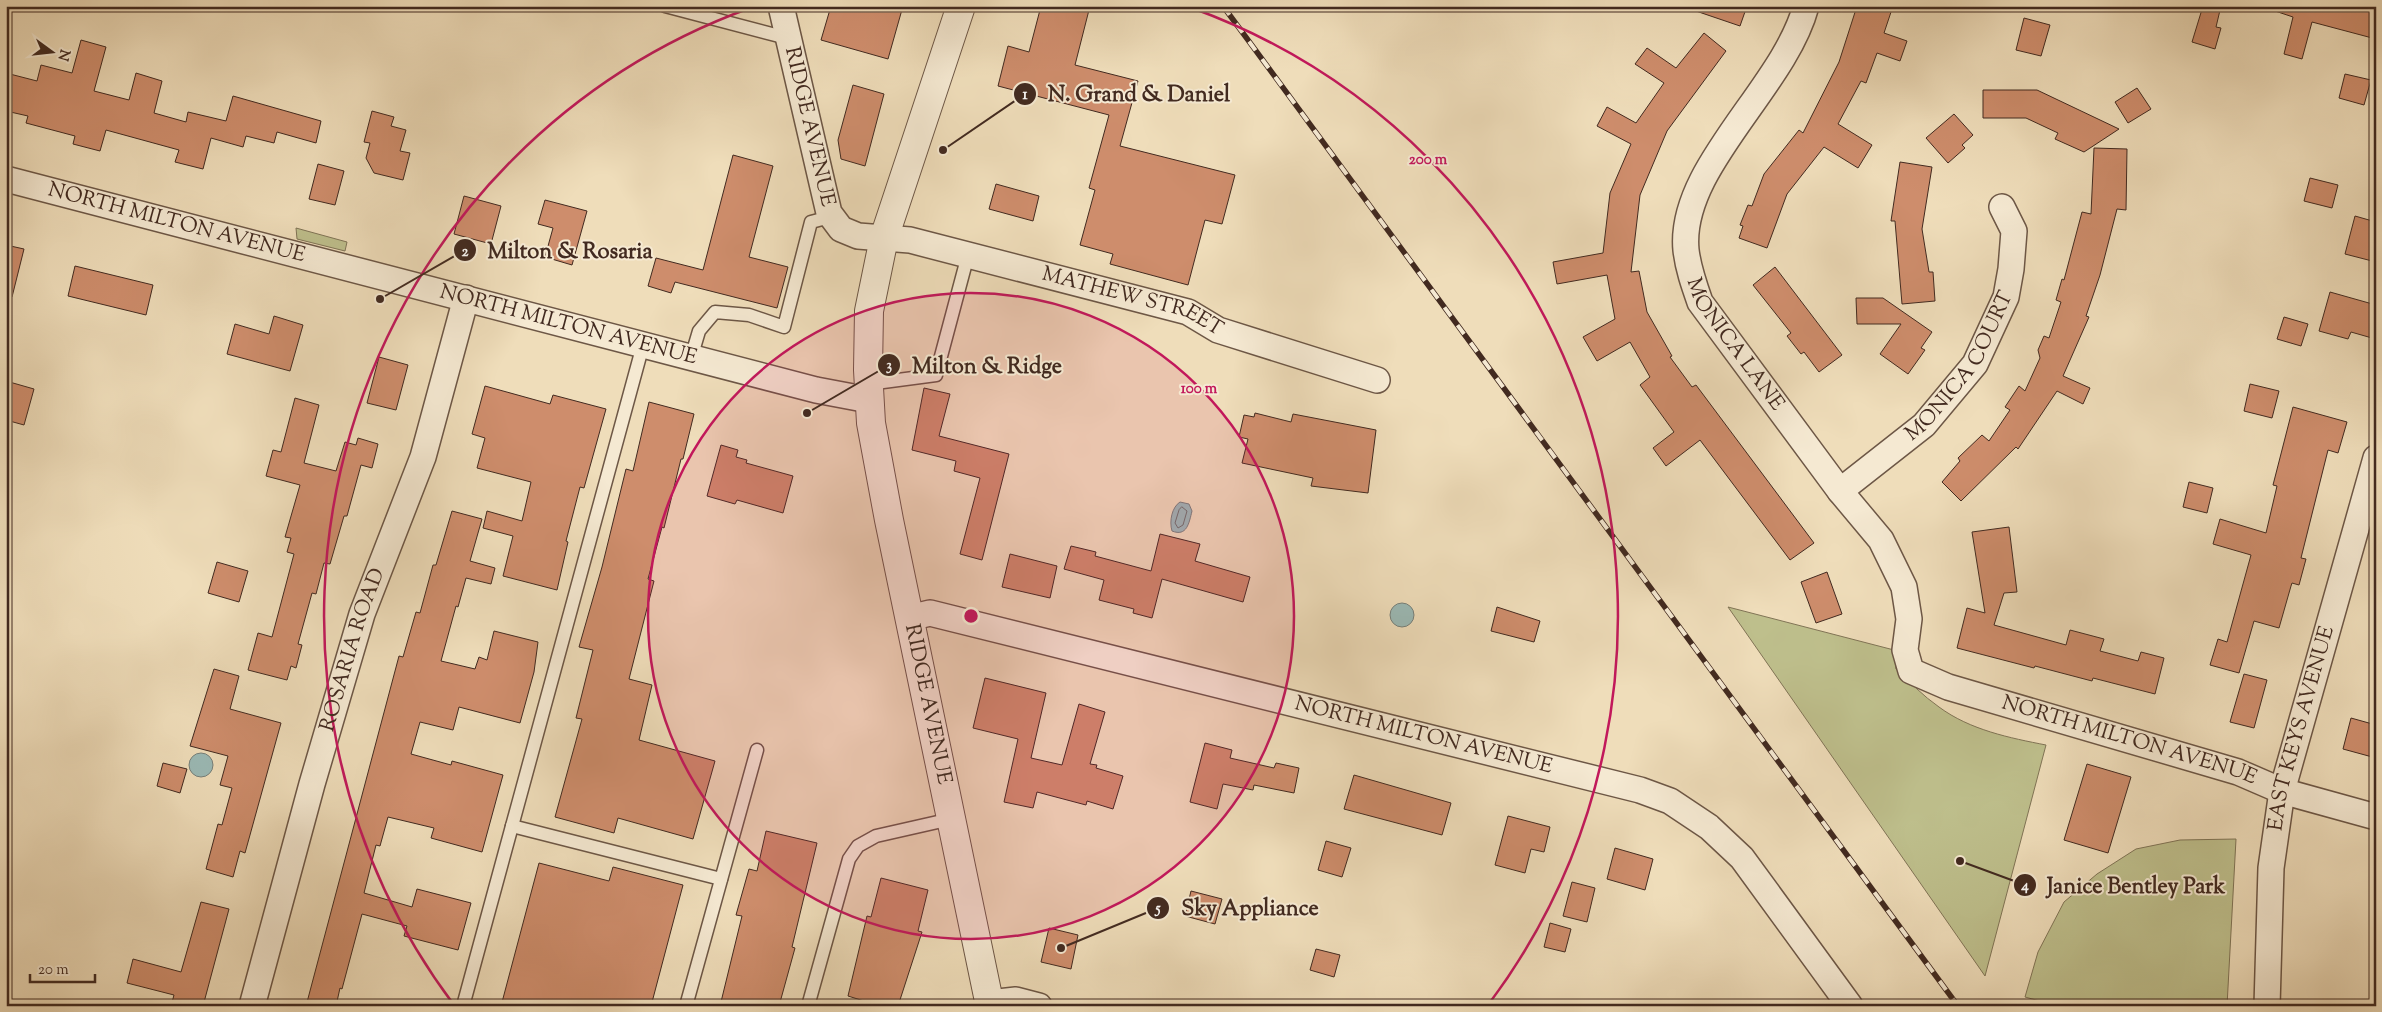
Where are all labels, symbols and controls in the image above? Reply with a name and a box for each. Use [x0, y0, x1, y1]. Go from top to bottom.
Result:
north arrow [28, 28, 78, 78]
street label: RIDGE AVENUE [776, 44, 842, 210]
text: N [52, 47, 74, 63]
callout: N. Grand & Daniel [1013, 75, 1240, 112]
text: N. Grand & Daniel [1048, 80, 1231, 112]
text: 1 [1022, 85, 1028, 106]
text: 200 m [1409, 150, 1448, 171]
street label: NORTH MILTON AVENUE [44, 175, 309, 271]
callout: Milton & Rosaria [452, 232, 663, 269]
text: Milton & Rosaria [487, 237, 654, 269]
text: 2 [461, 242, 469, 263]
street label: MATHEW STREET [1038, 260, 1229, 345]
street label: MONICA LANE [1678, 274, 1791, 418]
street label: NORTH MILTON AVENUE [436, 278, 700, 373]
street label: MONICA COURT [1899, 286, 2022, 449]
callout: Milton & Ridge [876, 347, 1072, 384]
text: Milton & Ridge [912, 352, 1062, 384]
text: 3 [886, 356, 892, 377]
text: 100 m [1181, 379, 1218, 400]
street label: ROSARIA ROAD [313, 564, 393, 735]
centre of rings [962, 607, 980, 625]
street label: RIDGE AVENUE [896, 621, 959, 788]
street label: EAST KEYS AVENUE [2261, 622, 2343, 833]
street label: NORTH MILTON AVENUE [1998, 688, 2262, 793]
street label: NORTH MILTON AVENUE [1291, 689, 1556, 783]
callout: Janice Bentley Park [2012, 867, 2236, 904]
text: Janice Bentley Park [2045, 872, 2225, 904]
text: 4 [2020, 876, 2029, 897]
callout: Sky Appliance [1146, 889, 1329, 926]
text: Sky Appliance [1181, 894, 1319, 926]
text: 5 [1154, 899, 1161, 920]
scale bar [30, 952, 95, 984]
text: 20 m [38, 960, 69, 981]

